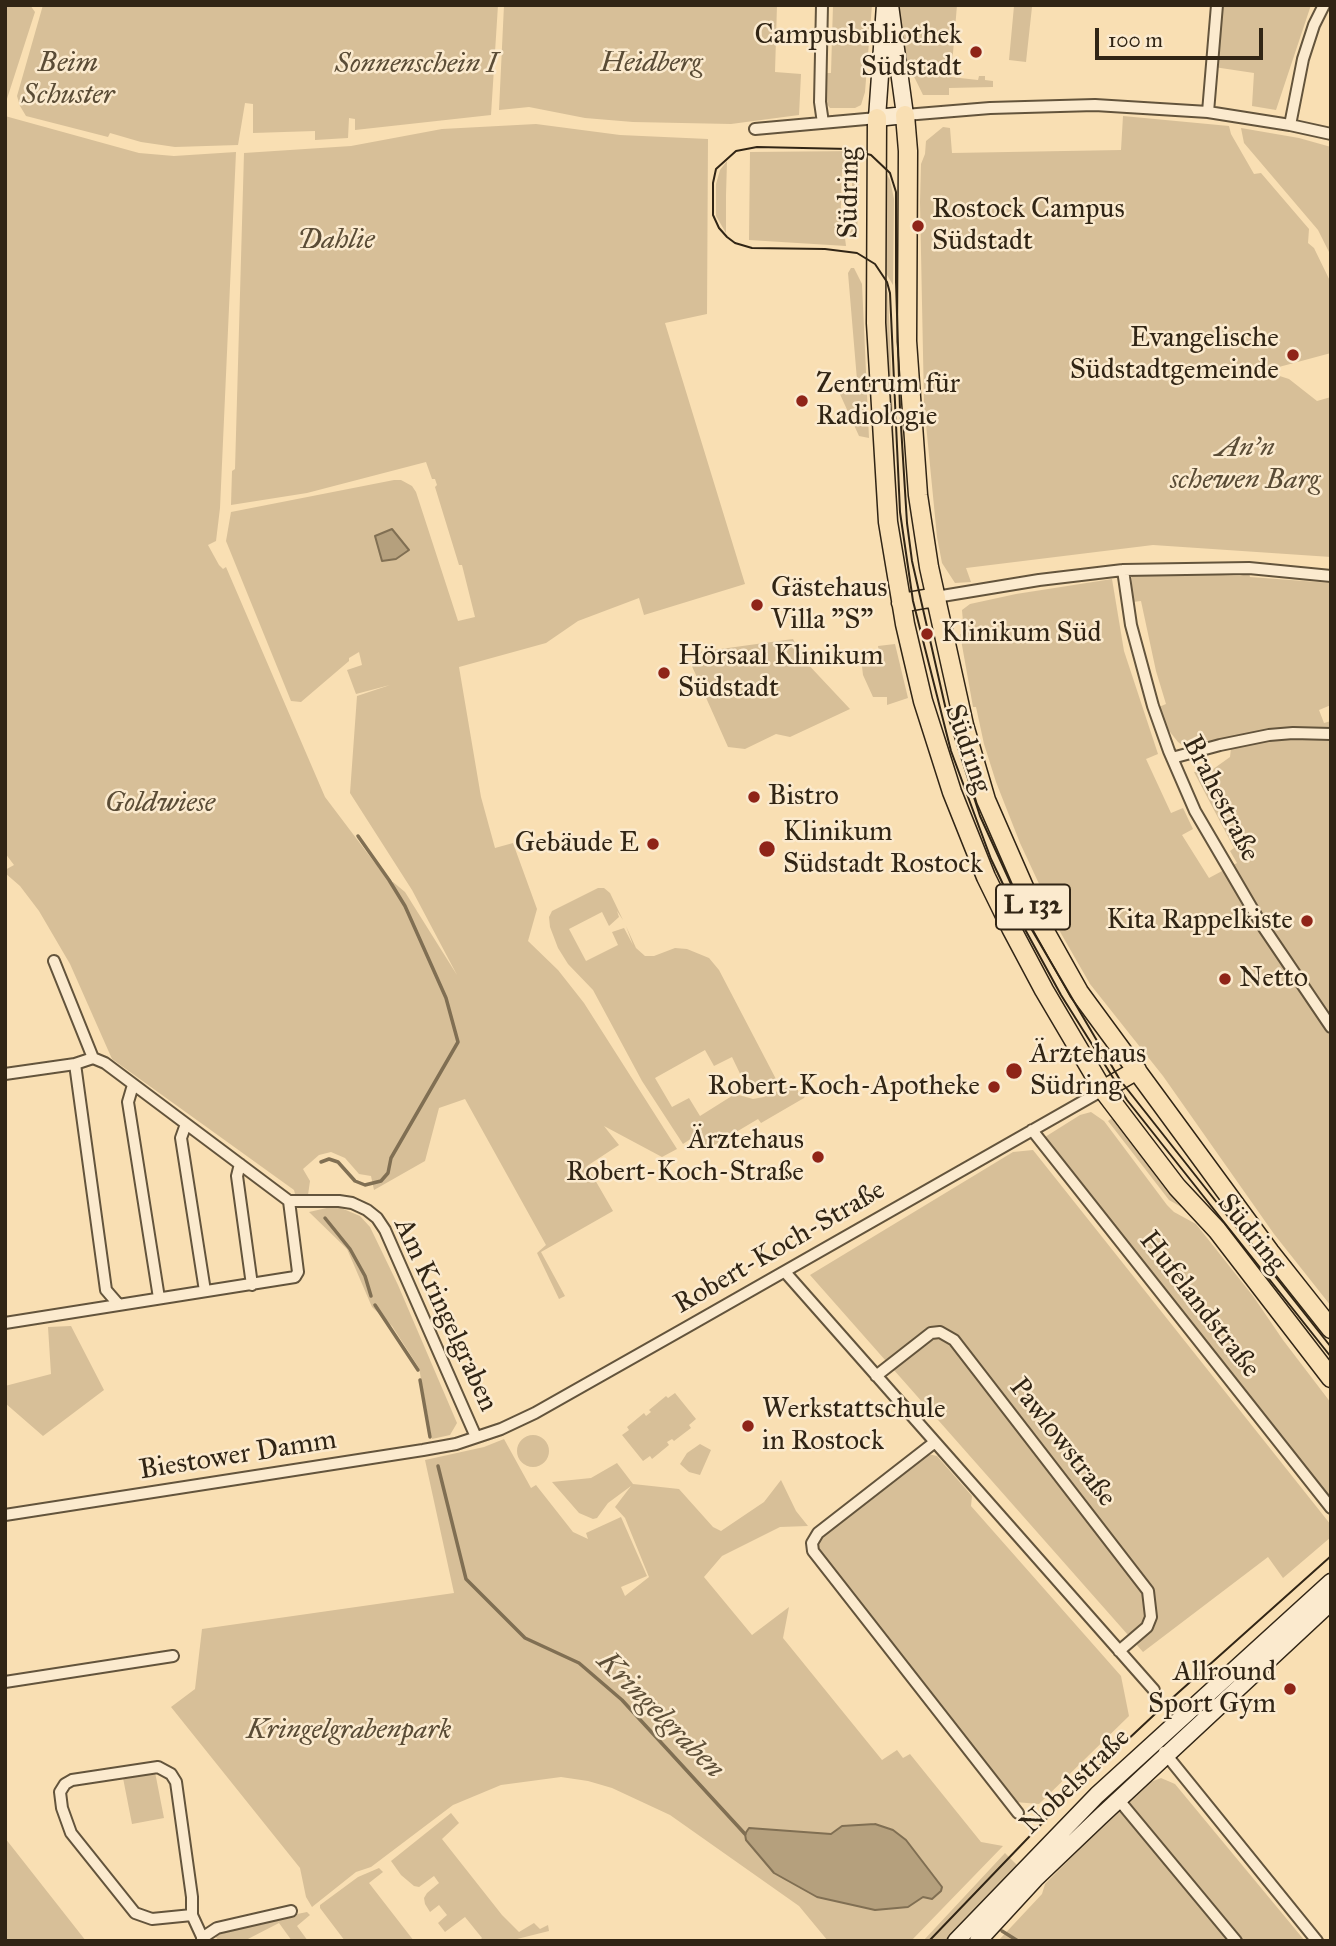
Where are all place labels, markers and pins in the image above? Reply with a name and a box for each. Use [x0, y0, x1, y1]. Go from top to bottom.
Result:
place label: Campusbibliothek Südstadt [754, 19, 962, 85]
marker: Campusbibliothek Südstadt [968, 44, 984, 60]
place label: Rostock Campus Südstadt [932, 193, 1125, 259]
marker: Rostock Campus Südstadt [910, 218, 926, 234]
place label: Evangelische Südstadtgemeinde [1070, 322, 1279, 388]
marker: Evangelische Südstadtgemeinde [1285, 347, 1301, 363]
place label: Zentrum für Radiologie [816, 368, 960, 434]
marker: Zentrum für Radiologie [794, 393, 810, 409]
place label: Gästehaus Villa "S" [771, 572, 888, 638]
marker: Gästehaus Villa "S" [749, 597, 765, 613]
place label: Klinikum Süd [941, 617, 1102, 651]
marker: Klinikum Süd [919, 626, 935, 642]
place label: Hörsaal Klinikum Südstadt [678, 640, 884, 706]
marker: Hörsaal Klinikum Südstadt [656, 665, 672, 681]
place label: Bistro [768, 780, 839, 814]
marker: Bistro [746, 789, 762, 805]
place label: Klinikum Südstadt Rostock [783, 816, 983, 882]
place label: Gebäude E [515, 827, 639, 861]
marker: Gebäude E [645, 836, 661, 852]
marker: Klinikum Südstadt Rostock [757, 839, 777, 859]
place label: Kita Rappelkiste [1107, 904, 1293, 938]
marker: Kita Rappelkiste [1299, 913, 1315, 929]
place label: Netto [1239, 962, 1308, 996]
marker: Netto [1217, 971, 1233, 987]
place label: Ärztehaus Südring [1030, 1038, 1146, 1104]
marker: Ärztehaus Südring [1004, 1061, 1024, 1081]
place label: Robert-Koch-Apotheke [708, 1070, 980, 1104]
marker: Robert-Koch-Apotheke [986, 1079, 1002, 1095]
place label: Ärztehaus Robert-Koch-Straße [566, 1124, 804, 1190]
marker: Ärztehaus Robert-Koch-Straße [810, 1149, 826, 1165]
place label: Werkstattschule in Rostock [762, 1393, 946, 1459]
marker: Werkstattschule in Rostock [740, 1418, 756, 1434]
place label: Allround Sport Gym [1148, 1656, 1276, 1722]
marker: Allround Sport Gym [1282, 1681, 1298, 1697]

